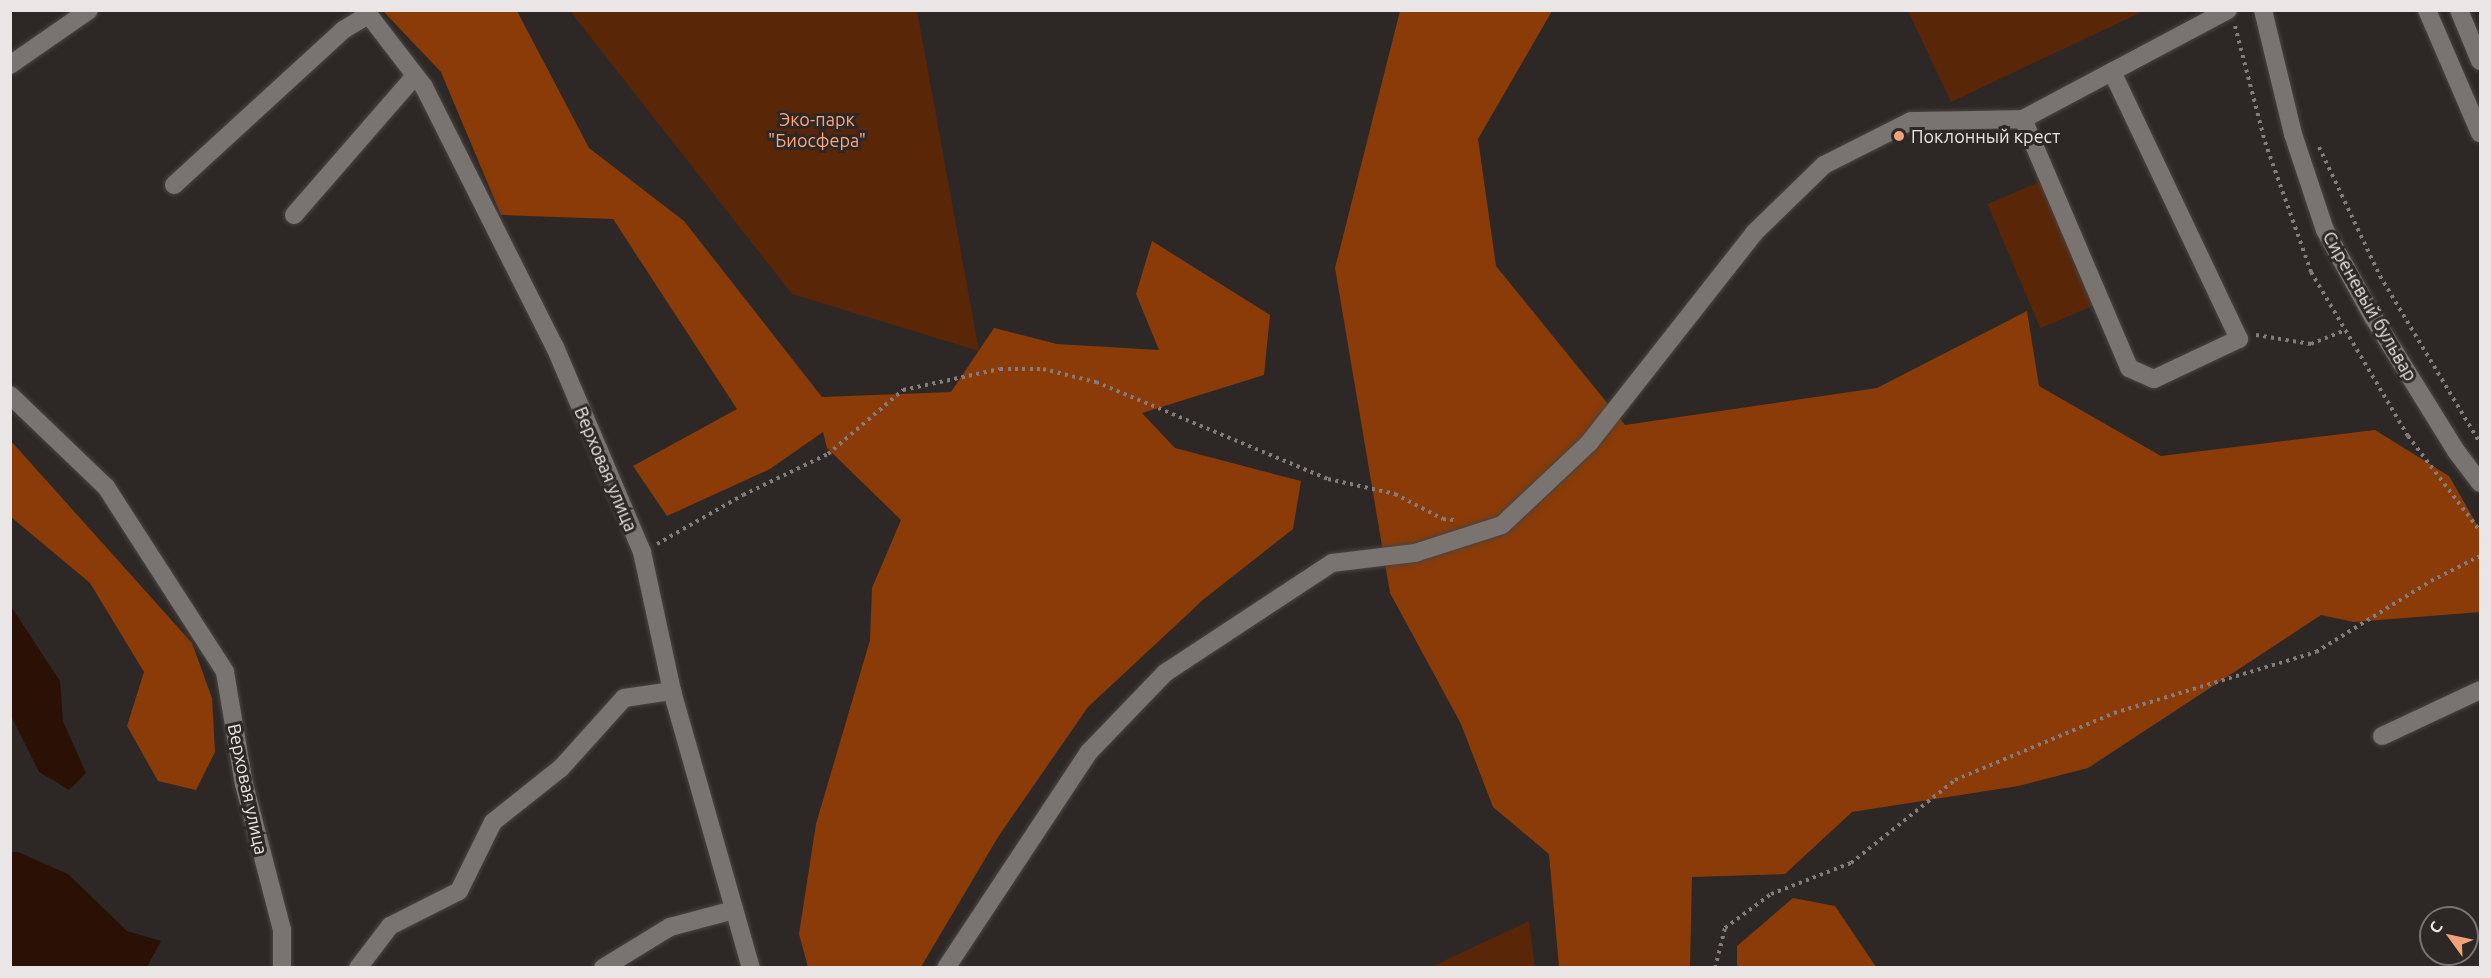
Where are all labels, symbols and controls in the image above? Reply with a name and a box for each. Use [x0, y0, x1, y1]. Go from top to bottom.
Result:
park label: Эко-парк "Биосфера" [768, 109, 866, 152]
place label: Поклонный крест [1911, 125, 2060, 147]
marker: Поклонный крест [1892, 129, 1906, 143]
street label: Сиреневый бульвар [2318, 227, 2422, 385]
street label: Верховая улица [570, 403, 642, 535]
street label: Верховая улица [224, 722, 272, 856]
north arrow [2419, 906, 2479, 966]
text: С [2425, 918, 2446, 936]

